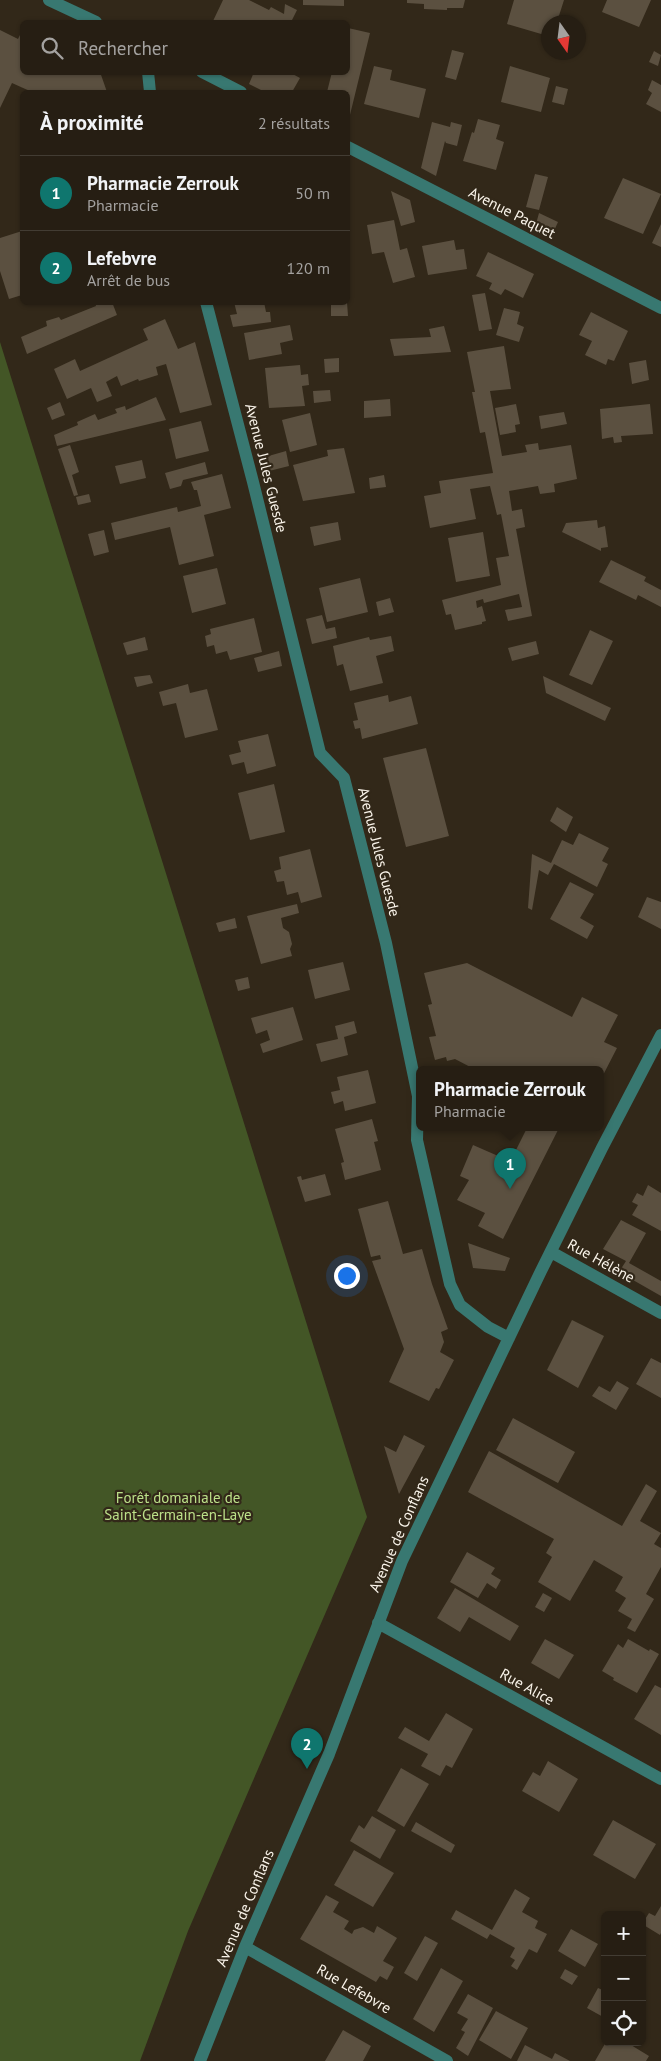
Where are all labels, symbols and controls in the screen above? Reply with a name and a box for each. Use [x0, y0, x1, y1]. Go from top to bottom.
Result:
north arrow [541, 15, 586, 60]
search box [20, 20, 350, 75]
icon: search [38, 34, 66, 62]
text: Rechercher [78, 36, 168, 60]
text: À proximité [40, 109, 144, 136]
text: 2 résultats [258, 113, 330, 133]
text: Pharmacie Zerrouk [87, 171, 239, 195]
text: 1 [51, 183, 61, 203]
text: 50 m [295, 183, 330, 203]
street label: Avenue Paquet [466, 183, 559, 243]
text: Pharmacie [87, 195, 159, 215]
text: Lefebvre [87, 246, 157, 270]
text: 2 [51, 258, 61, 278]
text: 120 m [287, 258, 330, 278]
text: Arrêt de bus [87, 270, 170, 290]
street label: Avenue Jules Guesde [241, 401, 292, 534]
street label: Avenue Jules Guesde [354, 785, 405, 918]
popup [416, 1066, 604, 1131]
text: Pharmacie Zerrouk [434, 1077, 586, 1101]
text: Pharmacie [434, 1101, 506, 1121]
pin: 1 [494, 1148, 526, 1189]
street label: Rue Hélène [564, 1234, 638, 1287]
your location [334, 1263, 360, 1289]
street label: Avenue de Conflans [364, 1473, 433, 1595]
park label: Forêt domaniale de Saint-Germain-en-Laye [104, 1488, 252, 1524]
street label: Rue Alice [497, 1664, 558, 1709]
pin: 2 [291, 1728, 323, 1769]
street label: Avenue de Conflans [211, 1846, 278, 1969]
map controls [601, 1911, 646, 2046]
button: + [601, 1911, 646, 1956]
button: − [601, 1956, 646, 2001]
street label: Rue Lefebvre [314, 1960, 395, 2018]
button: locate [601, 2001, 646, 2046]

